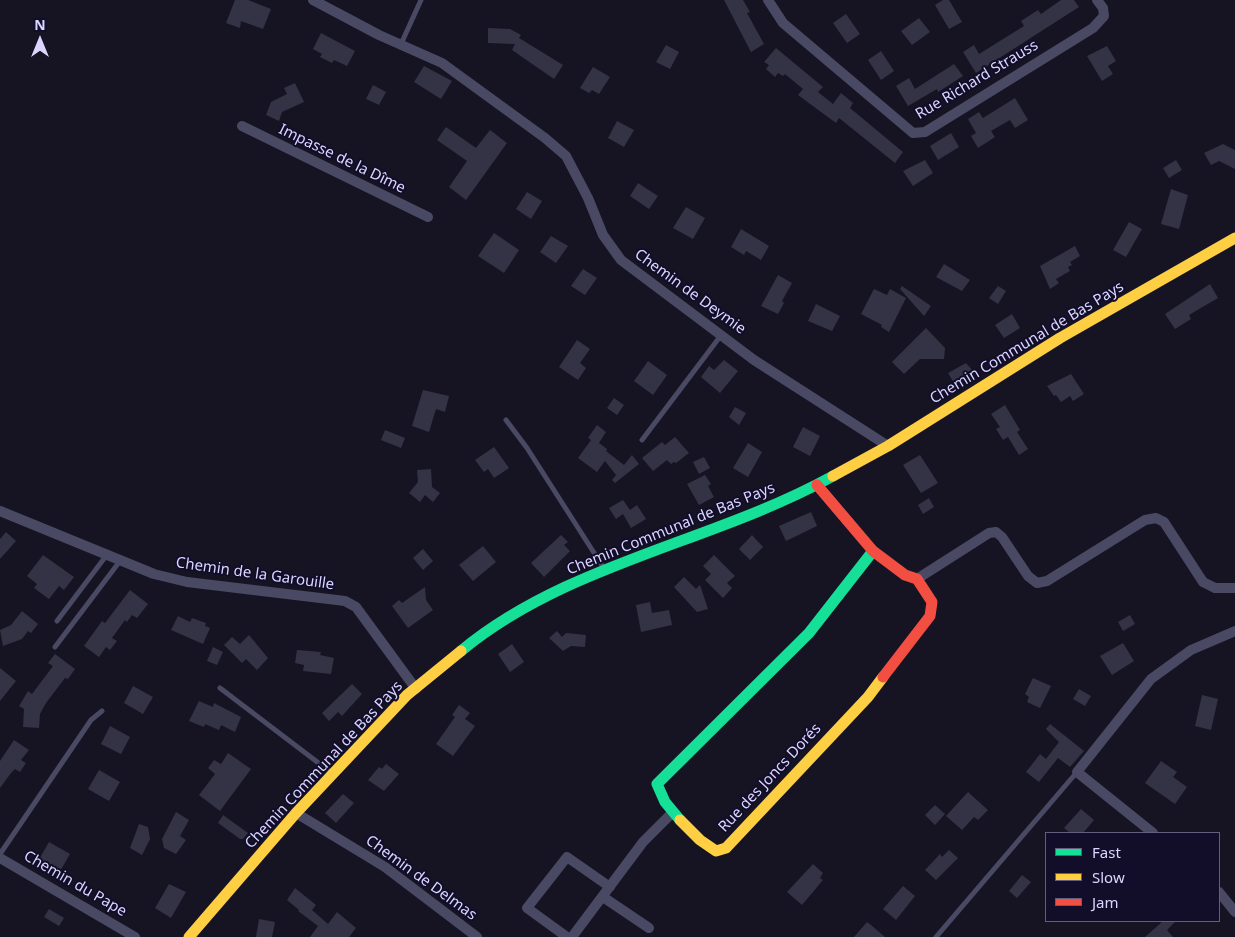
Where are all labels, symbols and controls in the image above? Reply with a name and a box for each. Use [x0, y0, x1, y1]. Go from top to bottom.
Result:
north arrow [15, 15, 65, 65]
text: N [34, 15, 46, 34]
street label: Rue Richard Strauss [913, 36, 1041, 124]
street label: Impasse de la Dîme [276, 121, 408, 197]
street label: Chemin de Deymie [631, 246, 749, 338]
street label: Chemin Communal de Bas Pays [927, 278, 1127, 408]
street label: Chemin Communal de Bas Pays [564, 479, 778, 579]
street label: Chemin de la Garouille [175, 554, 335, 594]
street label: Chemin Communal de Bas Pays [241, 677, 407, 853]
street label: Rue des Joncs Dorés [715, 720, 825, 836]
street label: Chemin de Delmas [362, 832, 480, 924]
legend [1045, 832, 1220, 922]
text: Fast [1092, 842, 1121, 862]
street label: Chemin du Pape [20, 847, 130, 921]
text: Slow [1092, 867, 1125, 887]
text: Jam [1092, 892, 1119, 912]

